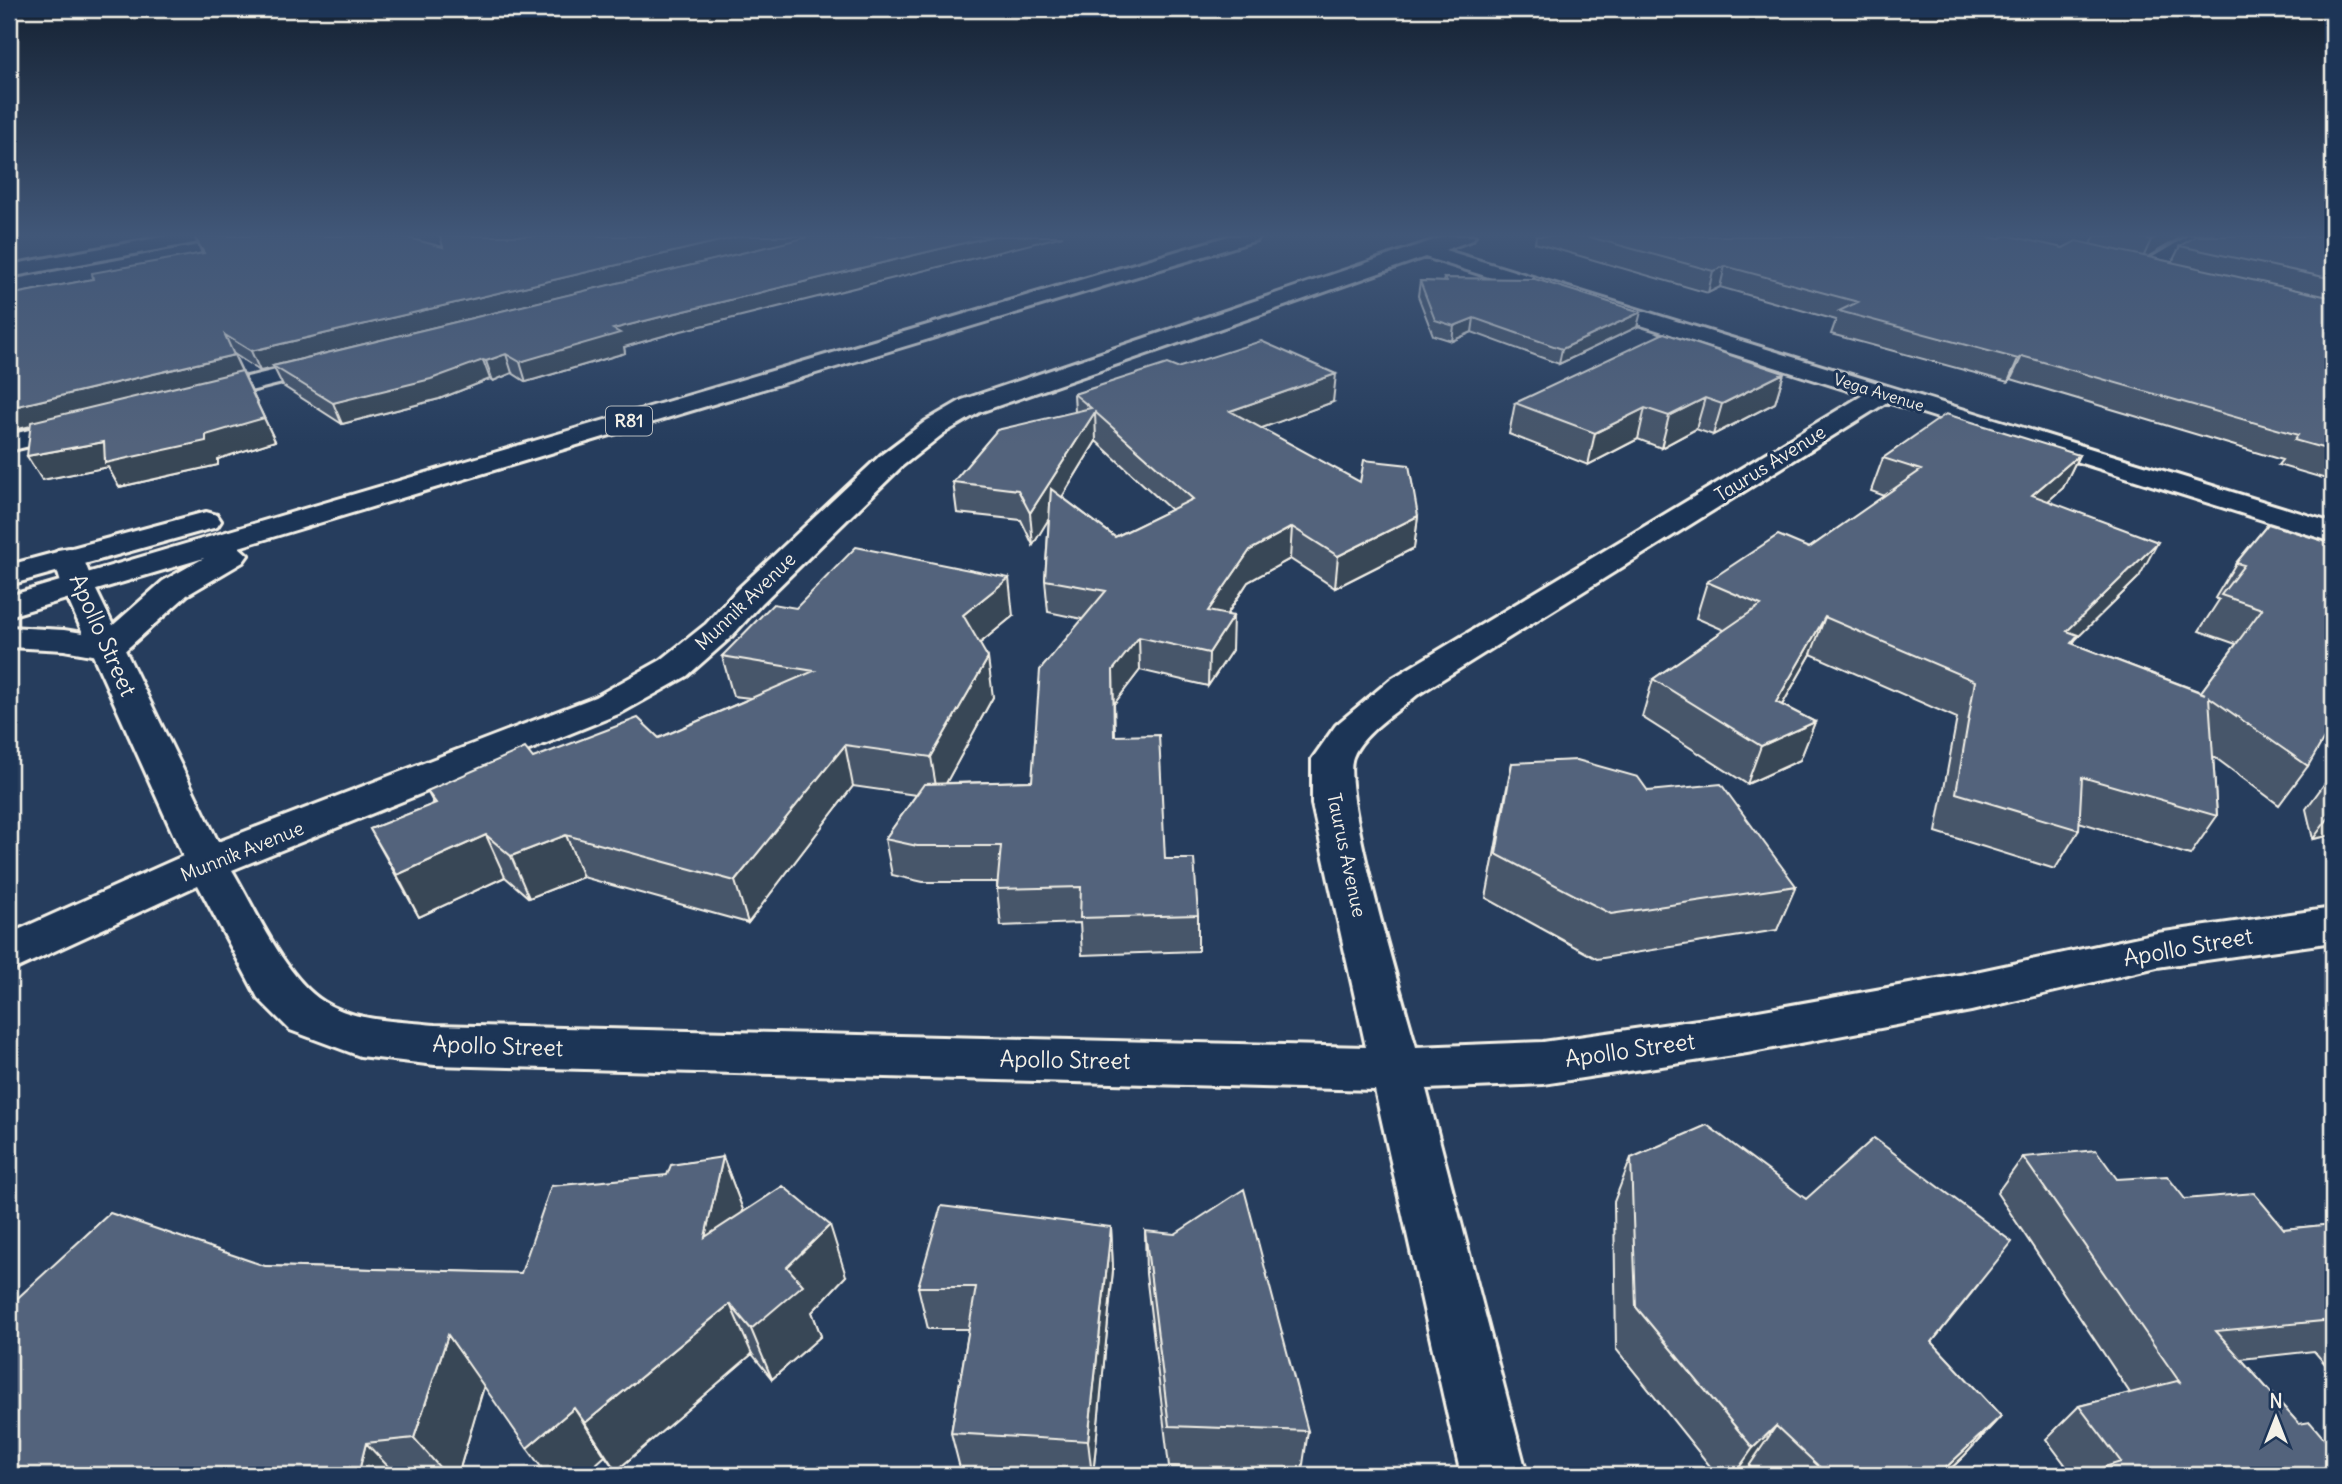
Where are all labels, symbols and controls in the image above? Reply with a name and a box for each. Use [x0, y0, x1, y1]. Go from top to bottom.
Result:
street label: Vega Avenue [1831, 369, 1927, 415]
road number: R81 [606, 407, 652, 436]
street label: Taurus Avenue [1710, 419, 1830, 507]
street label: Munnik Avenue [690, 547, 800, 655]
street label: Apollo Street [64, 569, 143, 701]
street label: Taurus Avenue [1322, 791, 1372, 919]
street label: Munnik Avenue [177, 815, 307, 887]
street label: Apollo Street [2121, 921, 2255, 972]
street label: Apollo Street [1563, 1026, 1697, 1073]
street label: Apollo Street [432, 1029, 564, 1062]
street label: Apollo Street [999, 1044, 1131, 1075]
north arrow [2240, 1382, 2310, 1452]
text: N [2269, 1389, 2283, 1413]

